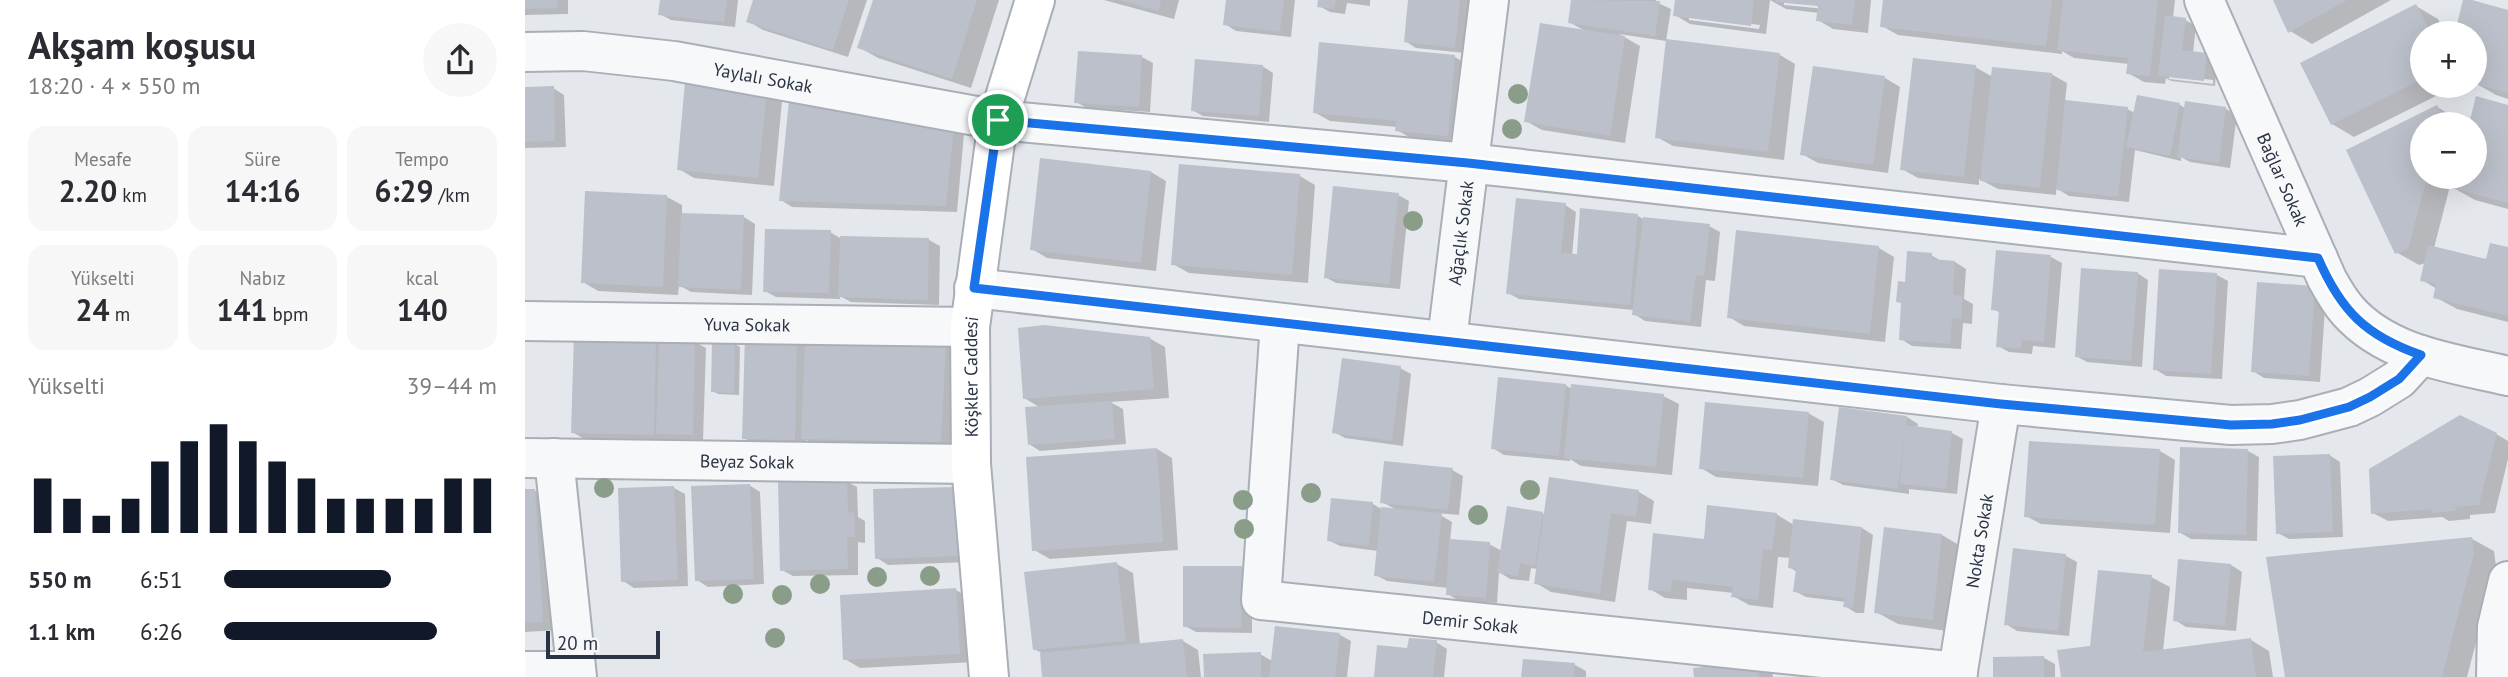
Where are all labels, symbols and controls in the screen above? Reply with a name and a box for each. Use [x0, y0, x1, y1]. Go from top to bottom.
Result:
text: Akşam koşusu [28, 20, 256, 69]
map controls [2410, 21, 2487, 189]
button: + [2410, 21, 2487, 98]
button: share [423, 23, 497, 97]
street label: Yaylalı Sokak [711, 57, 815, 98]
text: 18:20 · 4 × 550 m [28, 71, 200, 100]
pin [968, 90, 1028, 150]
icon: arrive [979, 101, 1017, 139]
button: − [2410, 112, 2487, 189]
street label: Bağlar Sokak [2252, 129, 2314, 230]
text: Mesafe [74, 147, 132, 171]
text: Süre [244, 147, 281, 171]
text: Tempo [395, 147, 449, 171]
text: 2.20 [59, 171, 117, 210]
text: 14:16 [224, 171, 301, 210]
text: 6:29 [374, 171, 434, 210]
street label: Ağaçlık Sokak [1442, 179, 1478, 287]
text: km [117, 183, 147, 207]
text: /km [434, 183, 470, 207]
text: Yükselti [71, 266, 135, 290]
text: Nabız [239, 266, 286, 290]
text: kcal [406, 266, 438, 290]
text: 24 [76, 290, 110, 329]
text: 141 [216, 290, 267, 329]
text: 140 [397, 290, 448, 329]
text: m [110, 302, 130, 326]
text: bpm [267, 302, 309, 326]
street label: Yuva Sokak [704, 312, 791, 336]
street label: Köşkler Caddesi [958, 315, 983, 437]
text: Yükselti [28, 371, 105, 400]
text: 39–44 m [407, 371, 497, 400]
street label: Beyaz Sokak [700, 449, 795, 473]
street label: Nokta Sokak [1960, 491, 1998, 590]
text: 550 m [28, 565, 91, 594]
text: 6:51 [140, 565, 183, 594]
street label: Demir Sokak [1421, 605, 1520, 638]
text: 1.1 km [28, 617, 95, 646]
text: 6:26 [140, 617, 183, 646]
scale bar [546, 628, 660, 660]
text: 20 m [557, 631, 598, 655]

